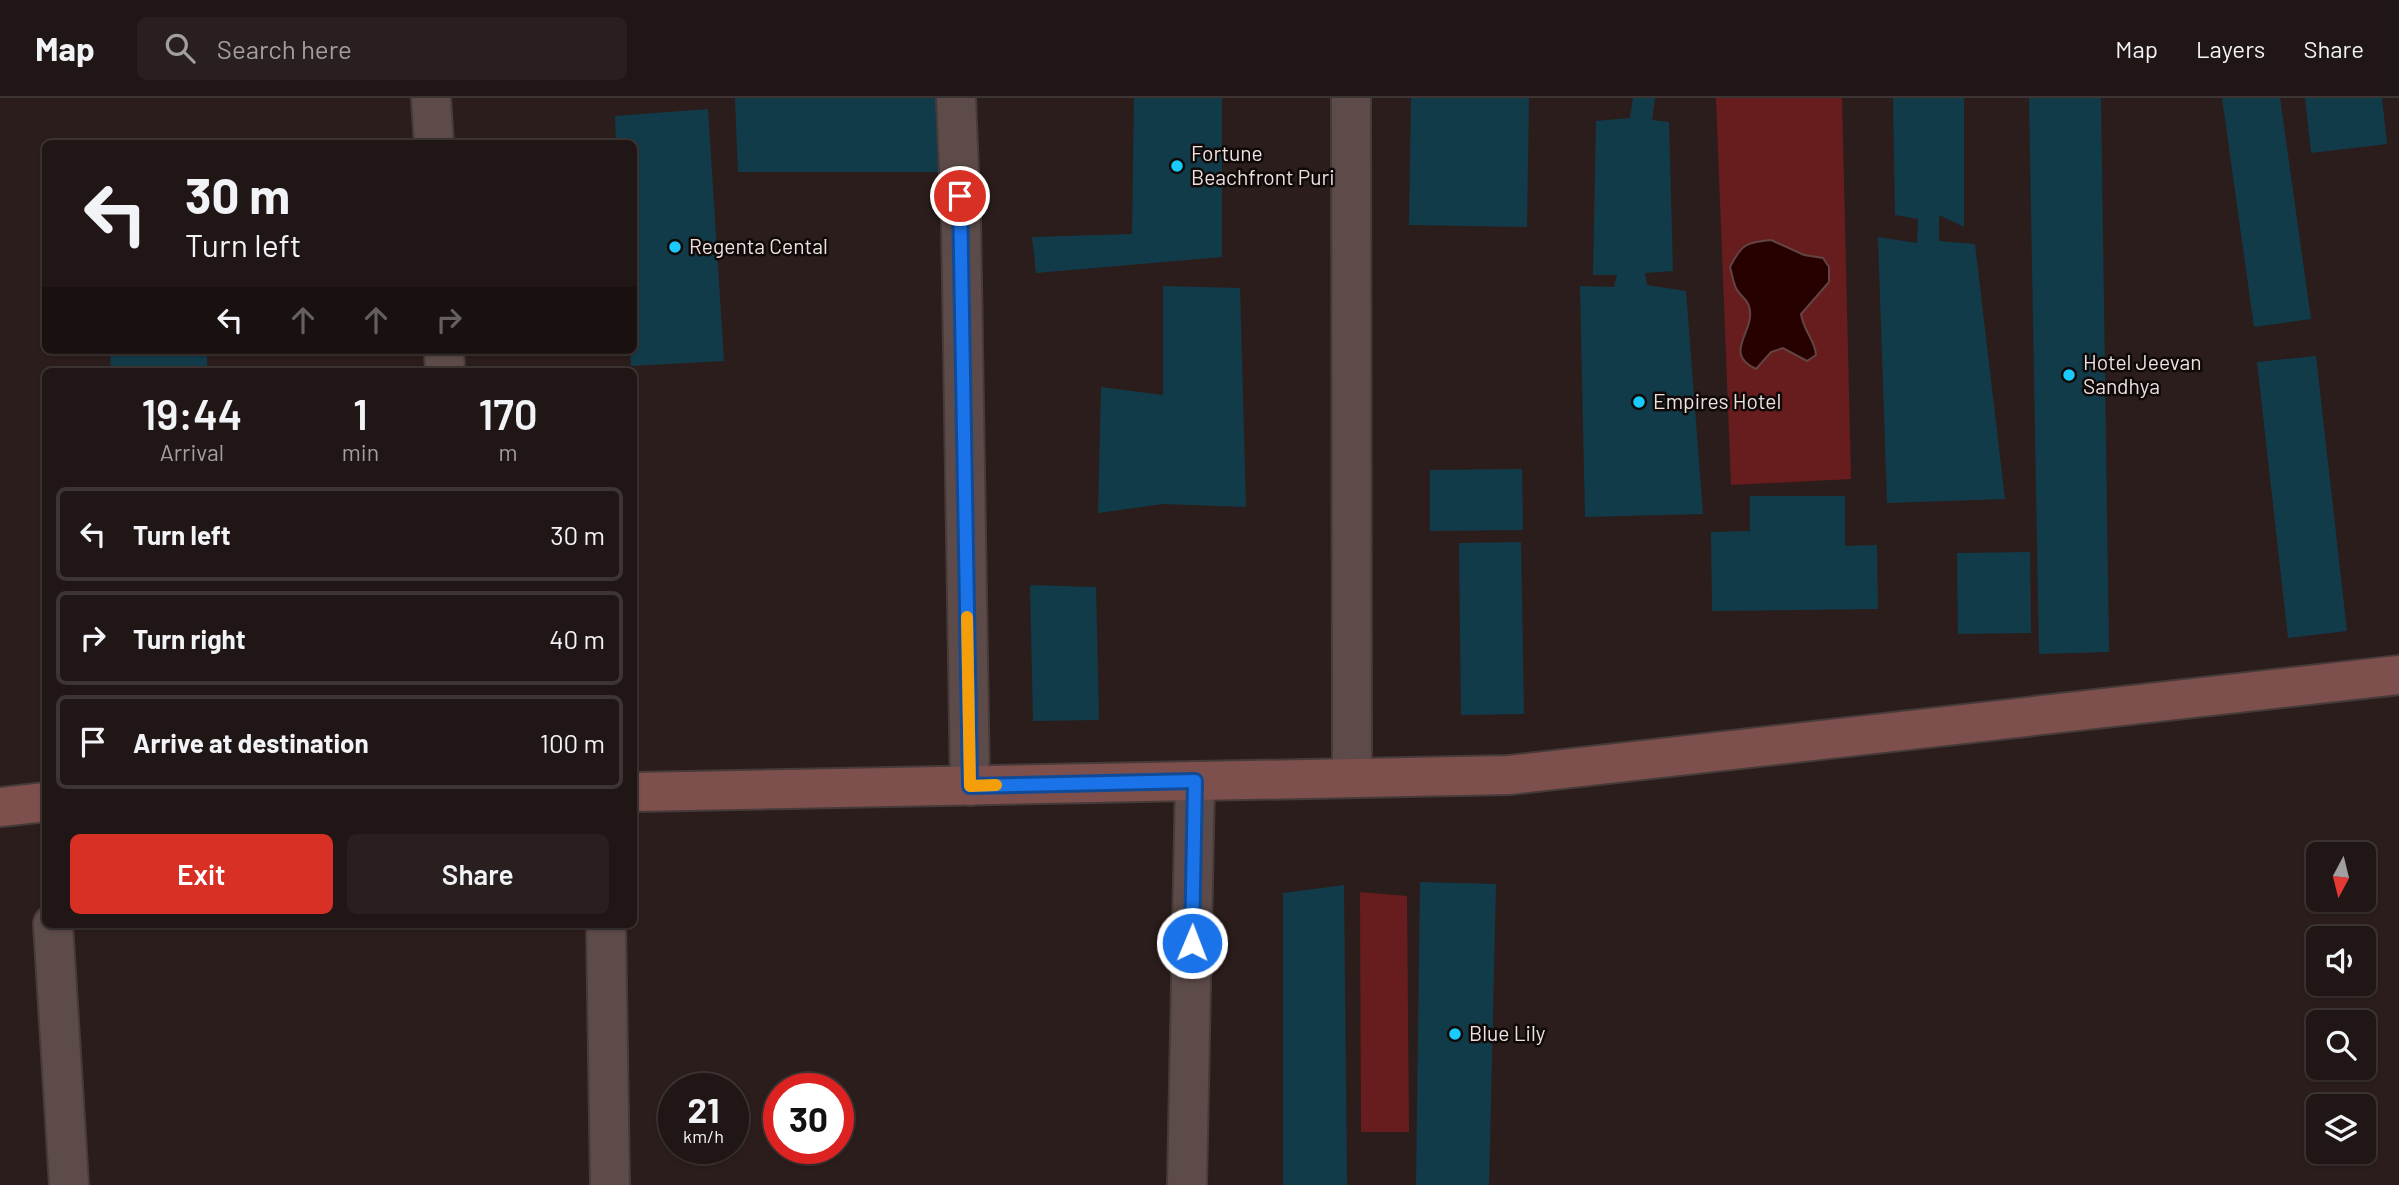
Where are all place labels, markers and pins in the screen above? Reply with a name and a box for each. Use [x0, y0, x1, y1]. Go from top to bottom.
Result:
place label: Fortune Beachfront Puri [1191, 140, 1335, 189]
marker: Fortune Beachfront Puri [1169, 158, 1185, 174]
pin [930, 166, 990, 226]
place label: Regenta Cental [689, 233, 828, 258]
marker: Regenta Cental [667, 239, 683, 255]
place label: Hotel Jeevan Sandhya [2083, 349, 2202, 398]
marker: Hotel Jeevan Sandhya [2061, 367, 2077, 383]
place label: Empires Hotel [1653, 388, 1781, 413]
marker: Empires Hotel [1631, 394, 1647, 410]
place label: Blue Lily [1469, 1020, 1546, 1045]
marker: Blue Lily [1447, 1026, 1463, 1042]

